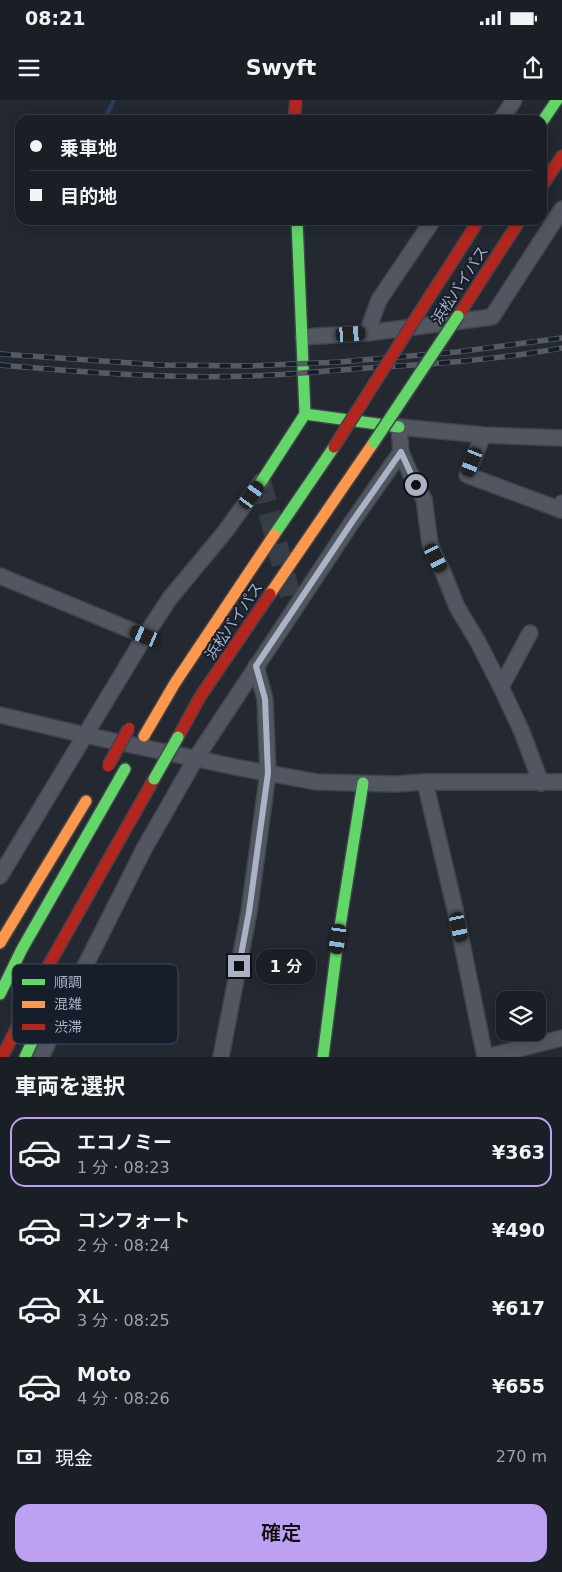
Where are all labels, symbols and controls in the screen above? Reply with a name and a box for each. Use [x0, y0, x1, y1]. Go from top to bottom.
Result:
text: 08:21 [25, 7, 85, 29]
icon: menu [15, 54, 43, 82]
icon: share [519, 54, 547, 82]
text: Swyft [246, 55, 316, 80]
text: 乗車地 [60, 137, 117, 159]
text: 目的地 [60, 185, 117, 207]
street label: 浜松バイパス [428, 242, 492, 328]
car [335, 325, 366, 343]
car [459, 445, 484, 479]
route start [405, 474, 427, 496]
car [237, 478, 266, 512]
car [422, 541, 449, 575]
street label: 浜松バイパス [201, 579, 267, 663]
car [128, 623, 161, 649]
car [448, 911, 469, 943]
car [328, 923, 347, 955]
callout: 1 分 [256, 948, 316, 984]
route end [228, 955, 250, 977]
text: 1 分 [270, 957, 302, 976]
legend [12, 964, 178, 1044]
text: 順調 [54, 974, 82, 990]
map controls [496, 991, 546, 1041]
button: layers [496, 991, 546, 1041]
text: 混雑 [54, 996, 82, 1012]
text: 渋滞 [54, 1019, 82, 1035]
text: 車両を選択 [15, 1074, 125, 1099]
icon: car [17, 1130, 62, 1175]
text: エコノミー [77, 1131, 172, 1153]
text: ¥363 [492, 1141, 545, 1163]
text: 1 分 · 08:23 [77, 1158, 170, 1177]
icon: car [17, 1208, 62, 1253]
text: コンフォート [77, 1209, 190, 1231]
text: ¥490 [492, 1219, 545, 1241]
text: 2 分 · 08:24 [77, 1236, 170, 1255]
text: XL [77, 1285, 104, 1307]
icon: car [17, 1286, 62, 1331]
text: ¥617 [492, 1297, 545, 1319]
text: 3 分 · 08:25 [77, 1311, 170, 1330]
text: Moto [77, 1363, 131, 1385]
icon: car [17, 1364, 62, 1409]
text: ¥655 [492, 1375, 545, 1397]
text: 4 分 · 08:26 [77, 1389, 170, 1408]
icon: cash [15, 1443, 43, 1471]
text: 現金 [55, 1447, 93, 1469]
text: 270 m [496, 1447, 547, 1466]
button: 確定 [15, 1504, 547, 1562]

